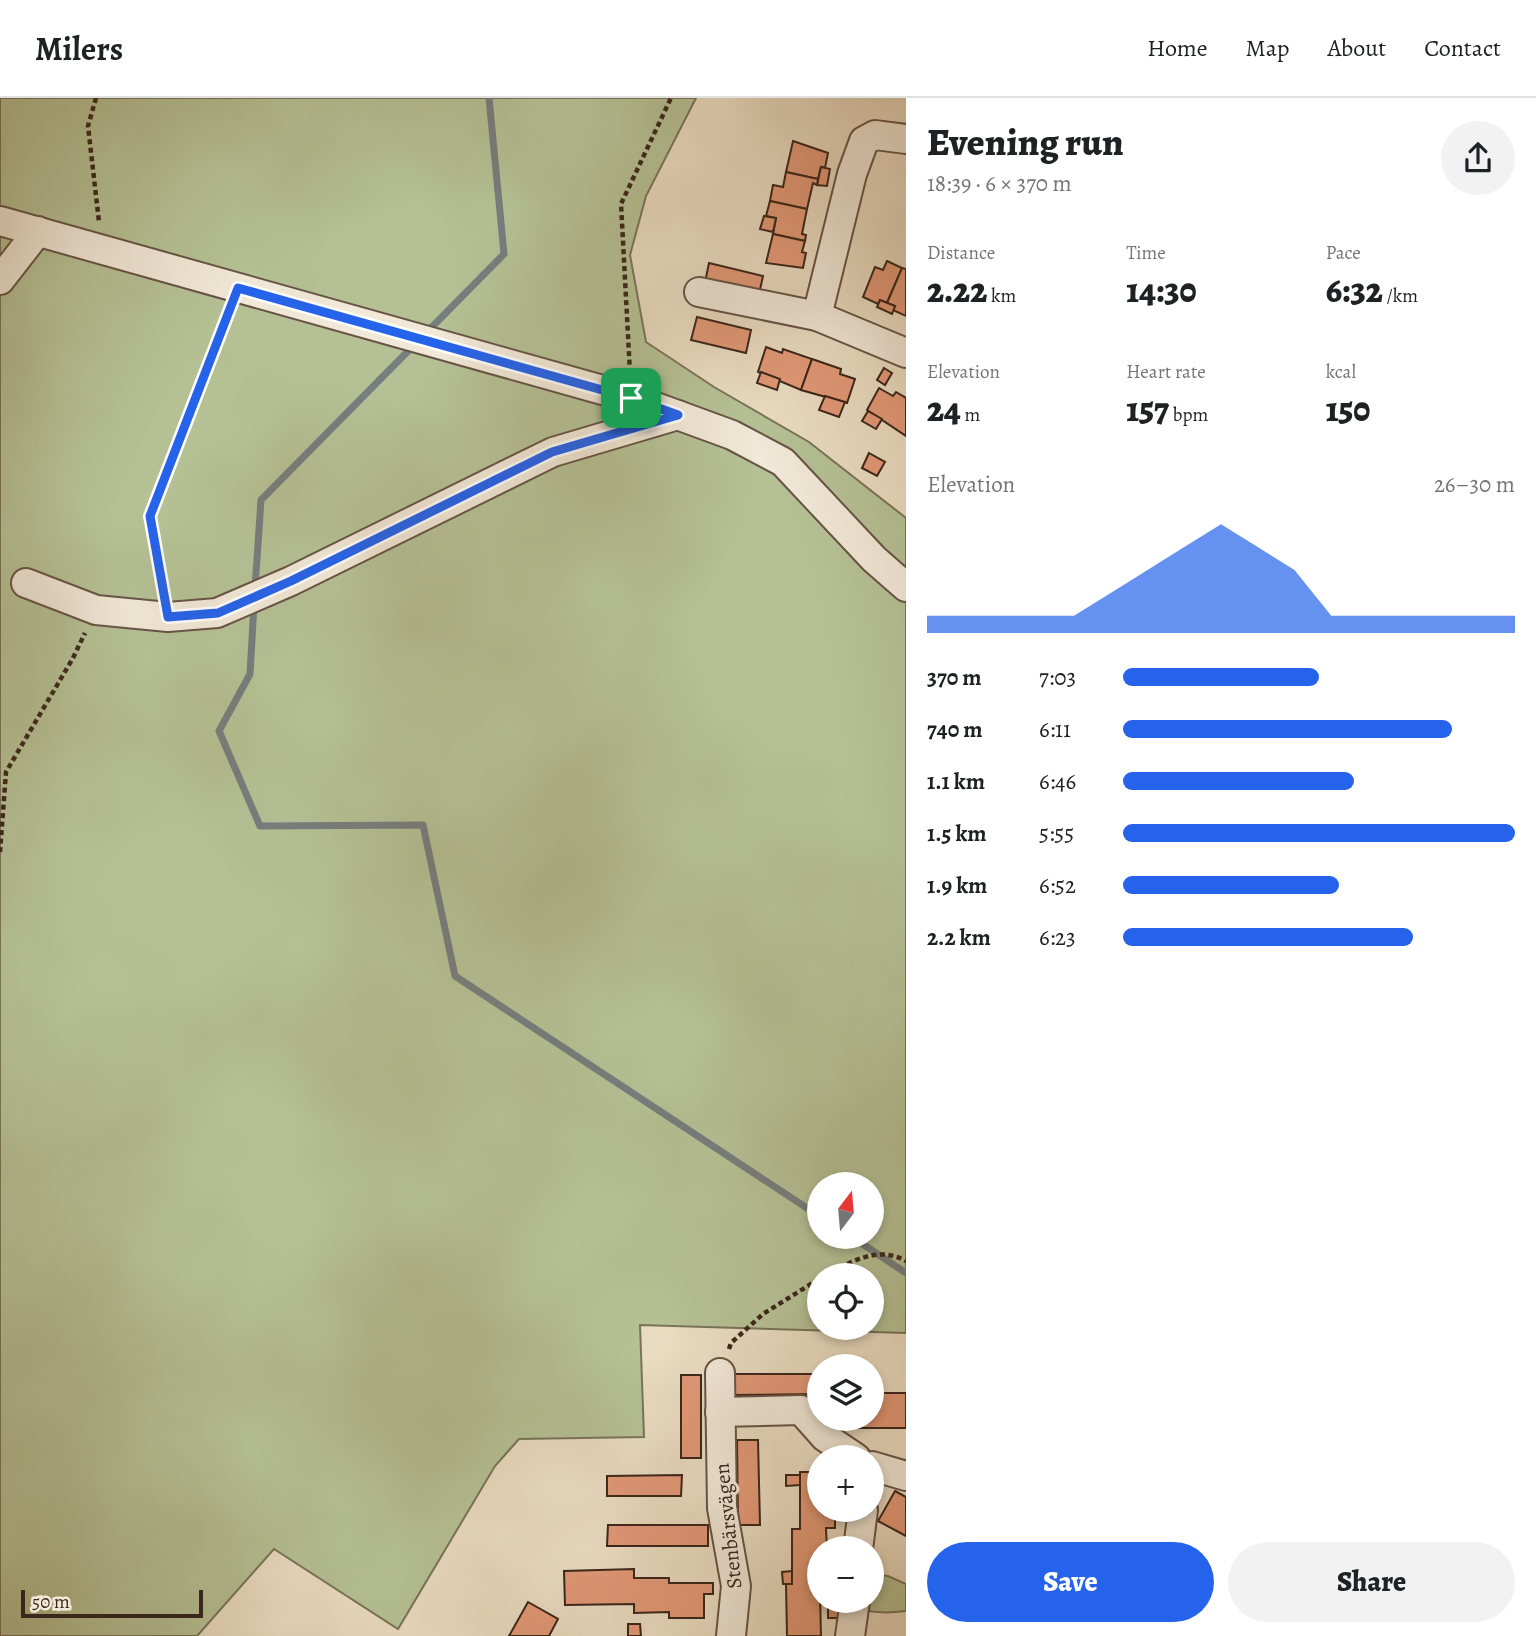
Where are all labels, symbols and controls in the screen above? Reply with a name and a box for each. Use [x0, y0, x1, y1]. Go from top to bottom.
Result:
text: Milers [35, 26, 123, 71]
text: Home [1147, 32, 1208, 64]
text: Map [1246, 32, 1290, 64]
text: About [1328, 32, 1386, 64]
text: Contact [1424, 32, 1501, 64]
text: Evening run [927, 116, 1124, 168]
button: share [1441, 121, 1515, 195]
text: 18:39 · 6 × 370 m [927, 168, 1072, 199]
text: Distance [927, 240, 995, 266]
text: Time [1126, 240, 1166, 266]
text: Pace [1326, 240, 1361, 266]
text: 2.22 [927, 266, 987, 314]
text: 14:30 [1126, 266, 1197, 314]
text: 6:32 [1326, 266, 1383, 314]
text: km [987, 283, 1016, 309]
text: /km [1383, 283, 1418, 309]
text: Elevation [927, 359, 1000, 385]
text: Heart rate [1126, 359, 1206, 385]
text: kcal [1326, 359, 1356, 385]
pin [601, 368, 661, 428]
icon: arrive [612, 379, 650, 417]
text: 24 [927, 385, 961, 433]
text: 157 [1126, 385, 1169, 433]
text: 150 [1326, 385, 1370, 433]
text: m [961, 402, 980, 428]
text: bpm [1169, 402, 1208, 428]
text: Elevation [927, 469, 1015, 500]
text: 26–30 m [1434, 469, 1515, 500]
text: 370 m [927, 662, 982, 693]
text: 7:03 [1039, 662, 1076, 693]
text: 740 m [927, 714, 982, 745]
text: 6:11 [1039, 714, 1071, 745]
text: 1.1 km [927, 766, 985, 797]
text: 6:46 [1039, 766, 1076, 797]
text: 1.5 km [927, 818, 987, 849]
text: 5:55 [1039, 818, 1074, 849]
text: 1.9 km [927, 870, 987, 901]
text: 6:52 [1039, 870, 1076, 901]
text: 2.2 km [927, 922, 991, 953]
text: 6:23 [1039, 922, 1076, 953]
north arrow [807, 1172, 884, 1250]
map controls [807, 1172, 884, 1613]
button: locate [807, 1263, 884, 1340]
button: layers [807, 1354, 884, 1431]
button: + [807, 1445, 884, 1522]
street label: Stenbärsvägen [707, 1462, 749, 1590]
button: − [807, 1536, 884, 1613]
button: Save [927, 1542, 1214, 1622]
button: Share [1228, 1542, 1515, 1622]
scale bar [21, 1587, 203, 1619]
text: 50 m [32, 1589, 70, 1615]

